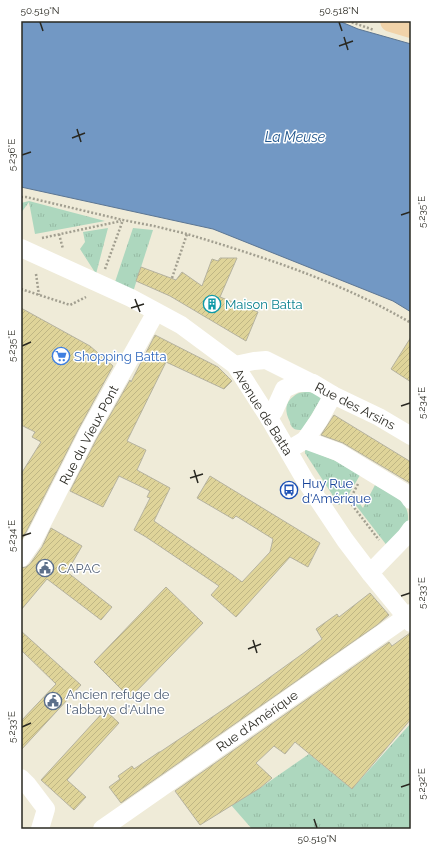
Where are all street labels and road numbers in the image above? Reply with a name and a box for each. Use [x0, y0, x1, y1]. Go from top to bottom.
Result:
street label: Avenue de Batta [230, 366, 296, 458]
street label: Rue des Arsins [312, 379, 398, 433]
street label: Rue du Vieux Pont [57, 382, 122, 487]
street label: Rue d'Amérique [213, 687, 301, 755]

